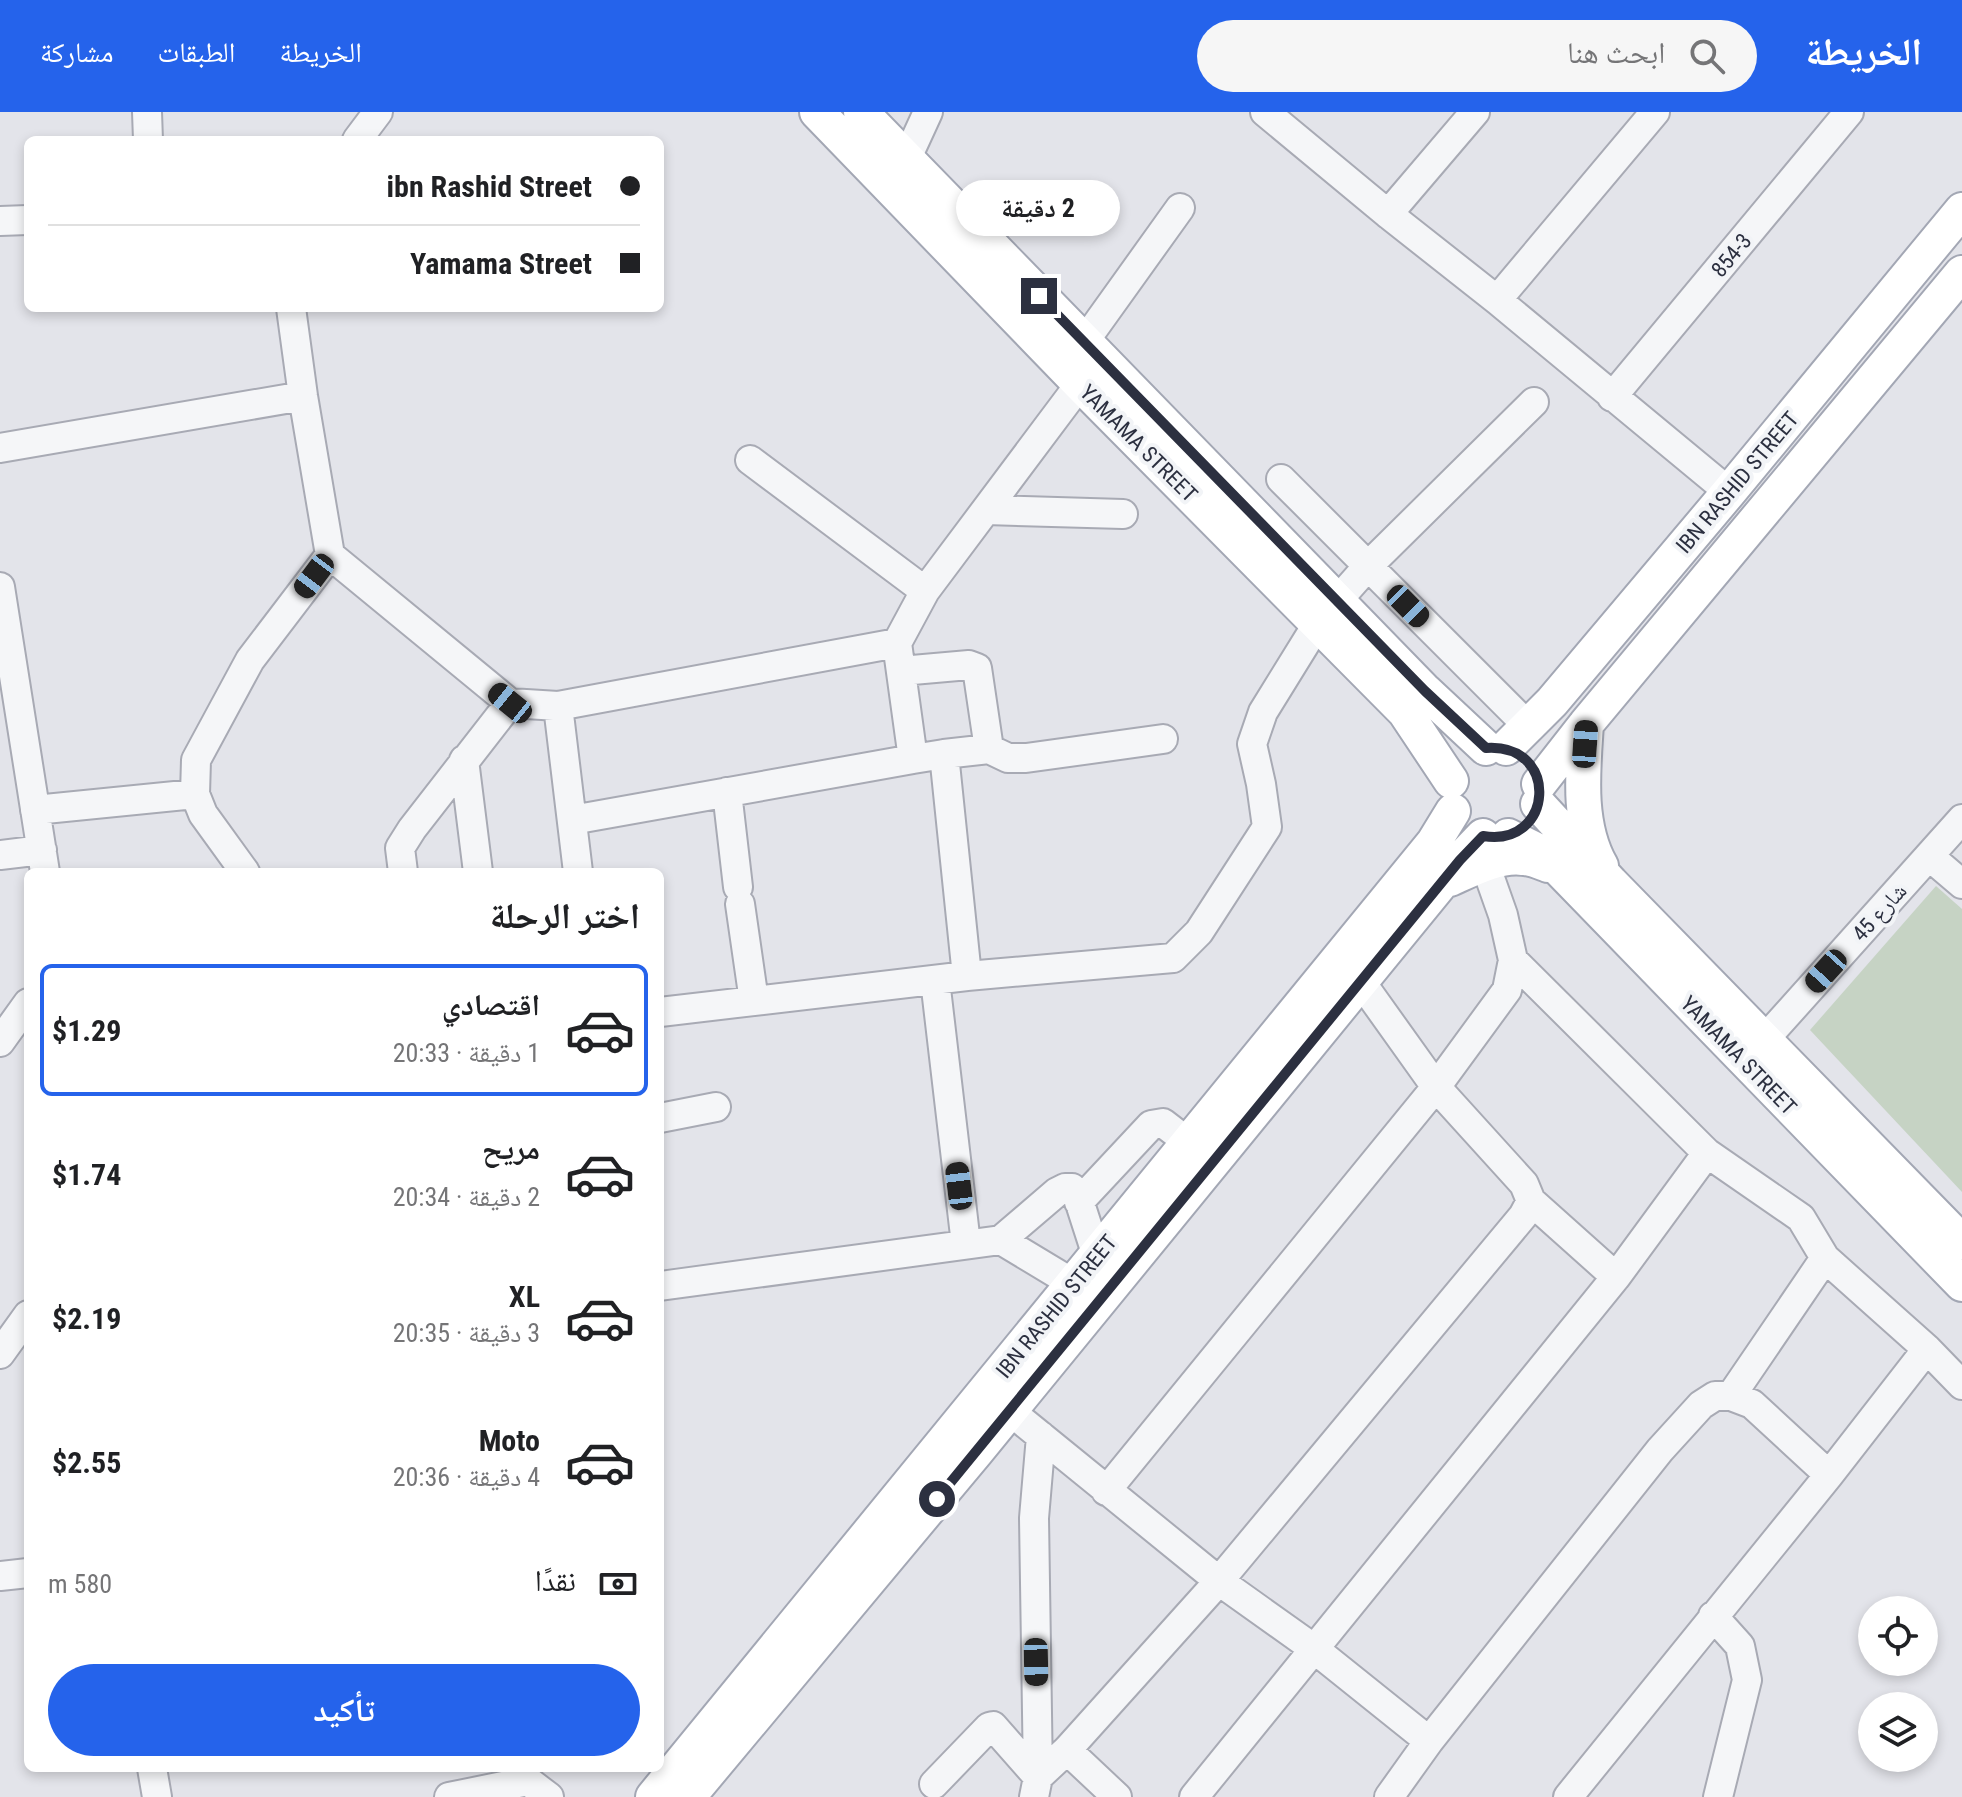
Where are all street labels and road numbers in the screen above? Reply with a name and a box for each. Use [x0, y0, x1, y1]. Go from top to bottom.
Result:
street label: 854-3 [1706, 229, 1757, 282]
street label: YAMAMA STREET [1075, 380, 1202, 507]
street label: IBN RASHID STREET [1671, 407, 1804, 558]
street label: شارع 45 [1847, 878, 1912, 947]
street label: YAMAMA STREET [1676, 991, 1802, 1120]
street label: IBN RASHID STREET [991, 1230, 1122, 1383]

